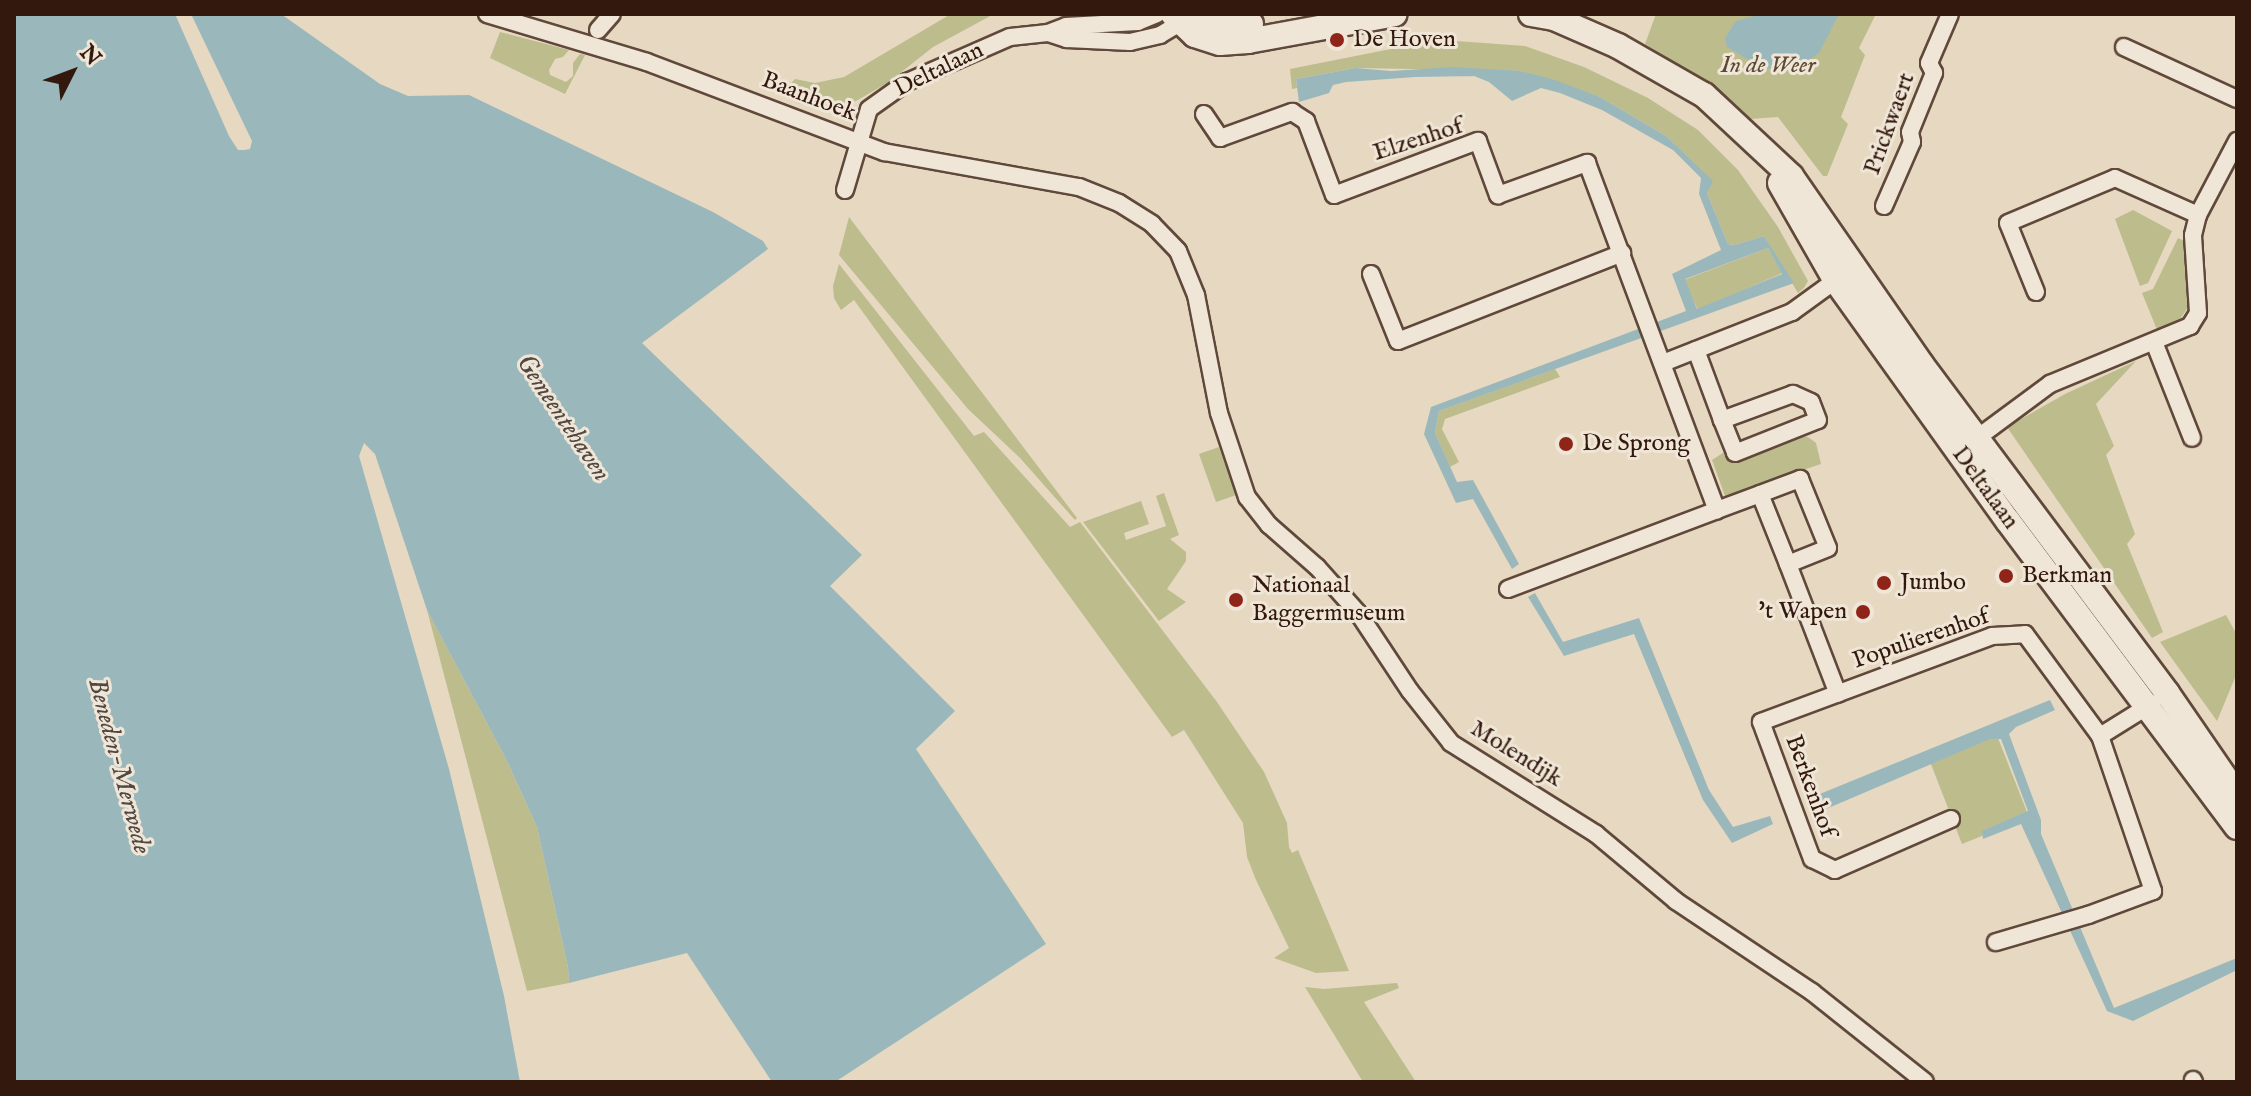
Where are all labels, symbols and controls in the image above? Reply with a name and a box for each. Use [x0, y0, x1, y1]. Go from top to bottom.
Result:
place label: De Hoven [1353, 26, 1456, 54]
marker: De Hoven [1328, 31, 1346, 49]
north arrow [32, 32, 112, 112]
street label: Deltalaan [890, 36, 988, 104]
text: N [73, 39, 107, 72]
park label: In de Weer [1721, 52, 1815, 80]
street label: Baanhoek [758, 66, 860, 128]
street label: Prickwaert [1858, 69, 1922, 179]
street label: Elzenhof [1370, 112, 1466, 168]
water label: Gemeentehaven [509, 349, 617, 487]
place label: De Sprong [1582, 430, 1690, 458]
marker: De Sprong [1557, 435, 1575, 453]
street label: Deltalaan [1945, 441, 2025, 535]
place label: Berkman [2022, 562, 2112, 590]
marker: Berkman [1997, 567, 2015, 585]
place label: Jumbo [1900, 569, 1966, 597]
place label: Nationaal Baggermuseum [1252, 572, 1405, 628]
marker: Jumbo [1875, 574, 1893, 592]
marker: Nationaal Baggermuseum [1227, 591, 1245, 609]
place label: 't Wapen [1758, 598, 1847, 626]
street label: Populierenhof [1849, 602, 1993, 676]
marker: 't Wapen [1854, 603, 1872, 621]
water label: Beneden-Merwede [81, 675, 157, 857]
street label: Molendijk [1465, 714, 1567, 794]
street label: Berkenhof [1778, 731, 1842, 841]

